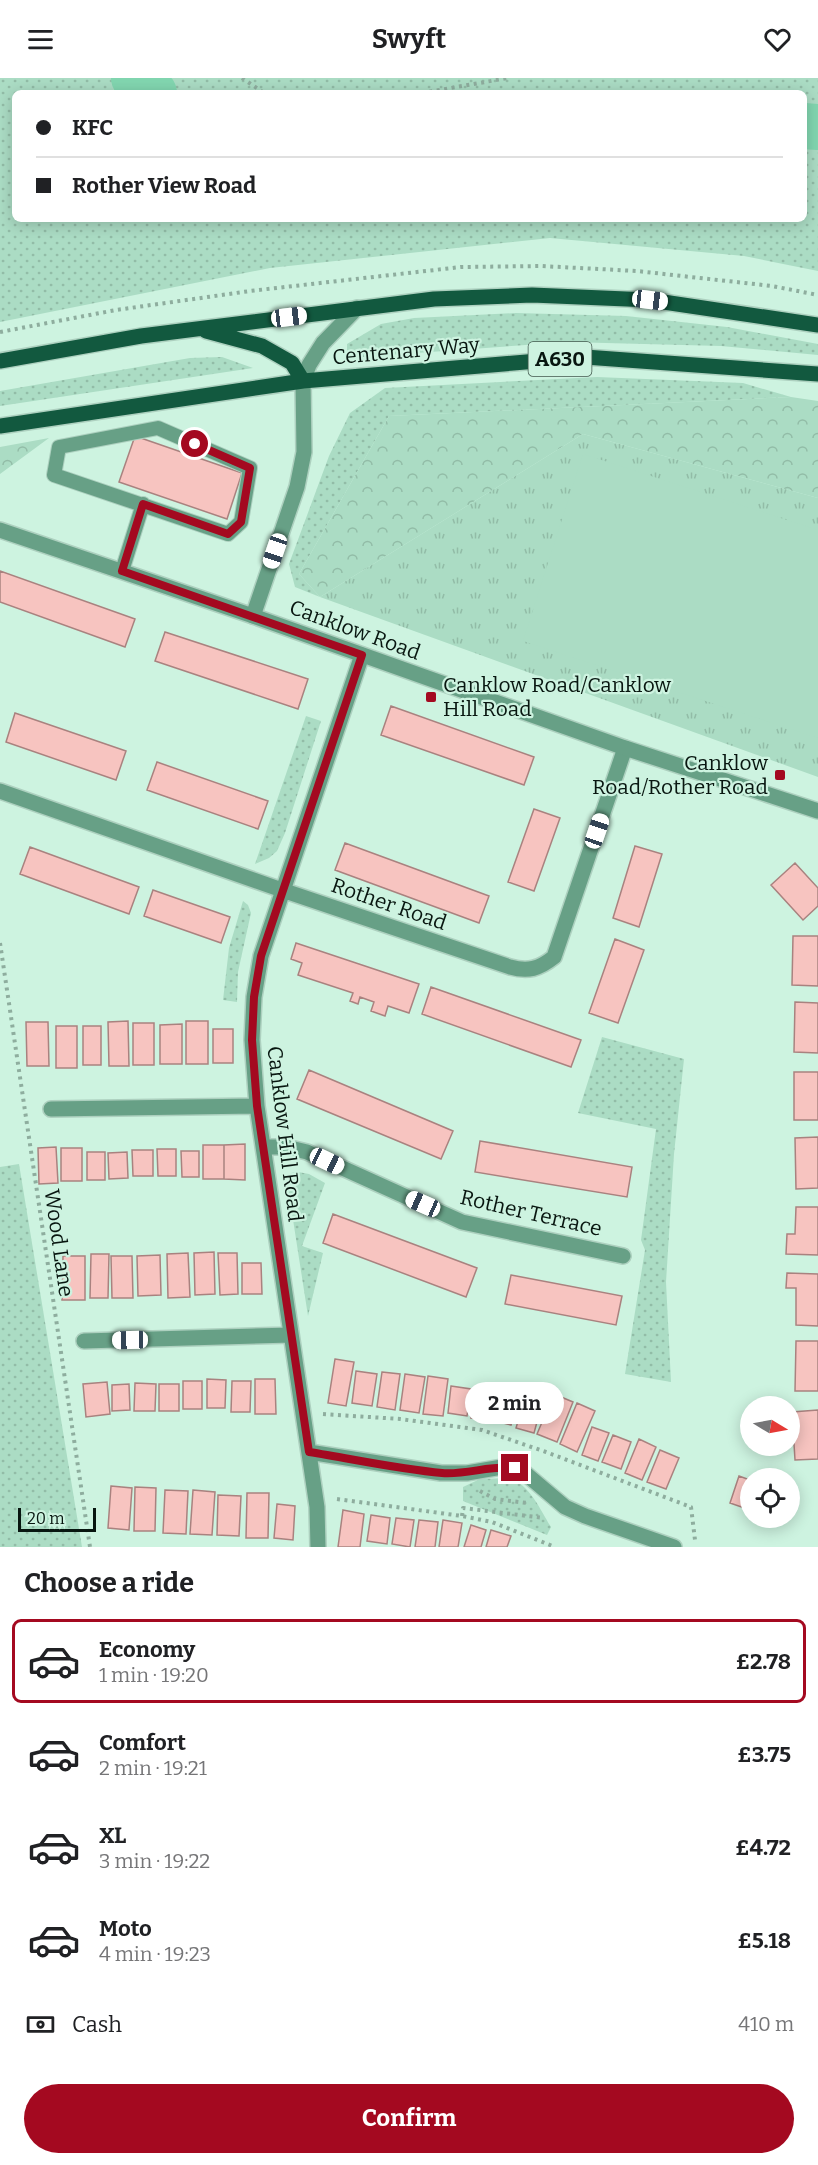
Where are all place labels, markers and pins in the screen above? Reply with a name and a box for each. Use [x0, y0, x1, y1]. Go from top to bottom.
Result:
place label: Canklow Road/Canklow Hill Road [443, 672, 671, 722]
marker: Canklow Road/Canklow Hill Road [424, 690, 438, 704]
place label: Canklow Road/Rother Road [592, 750, 768, 800]
marker: Canklow Road/Rother Road [773, 768, 787, 782]

